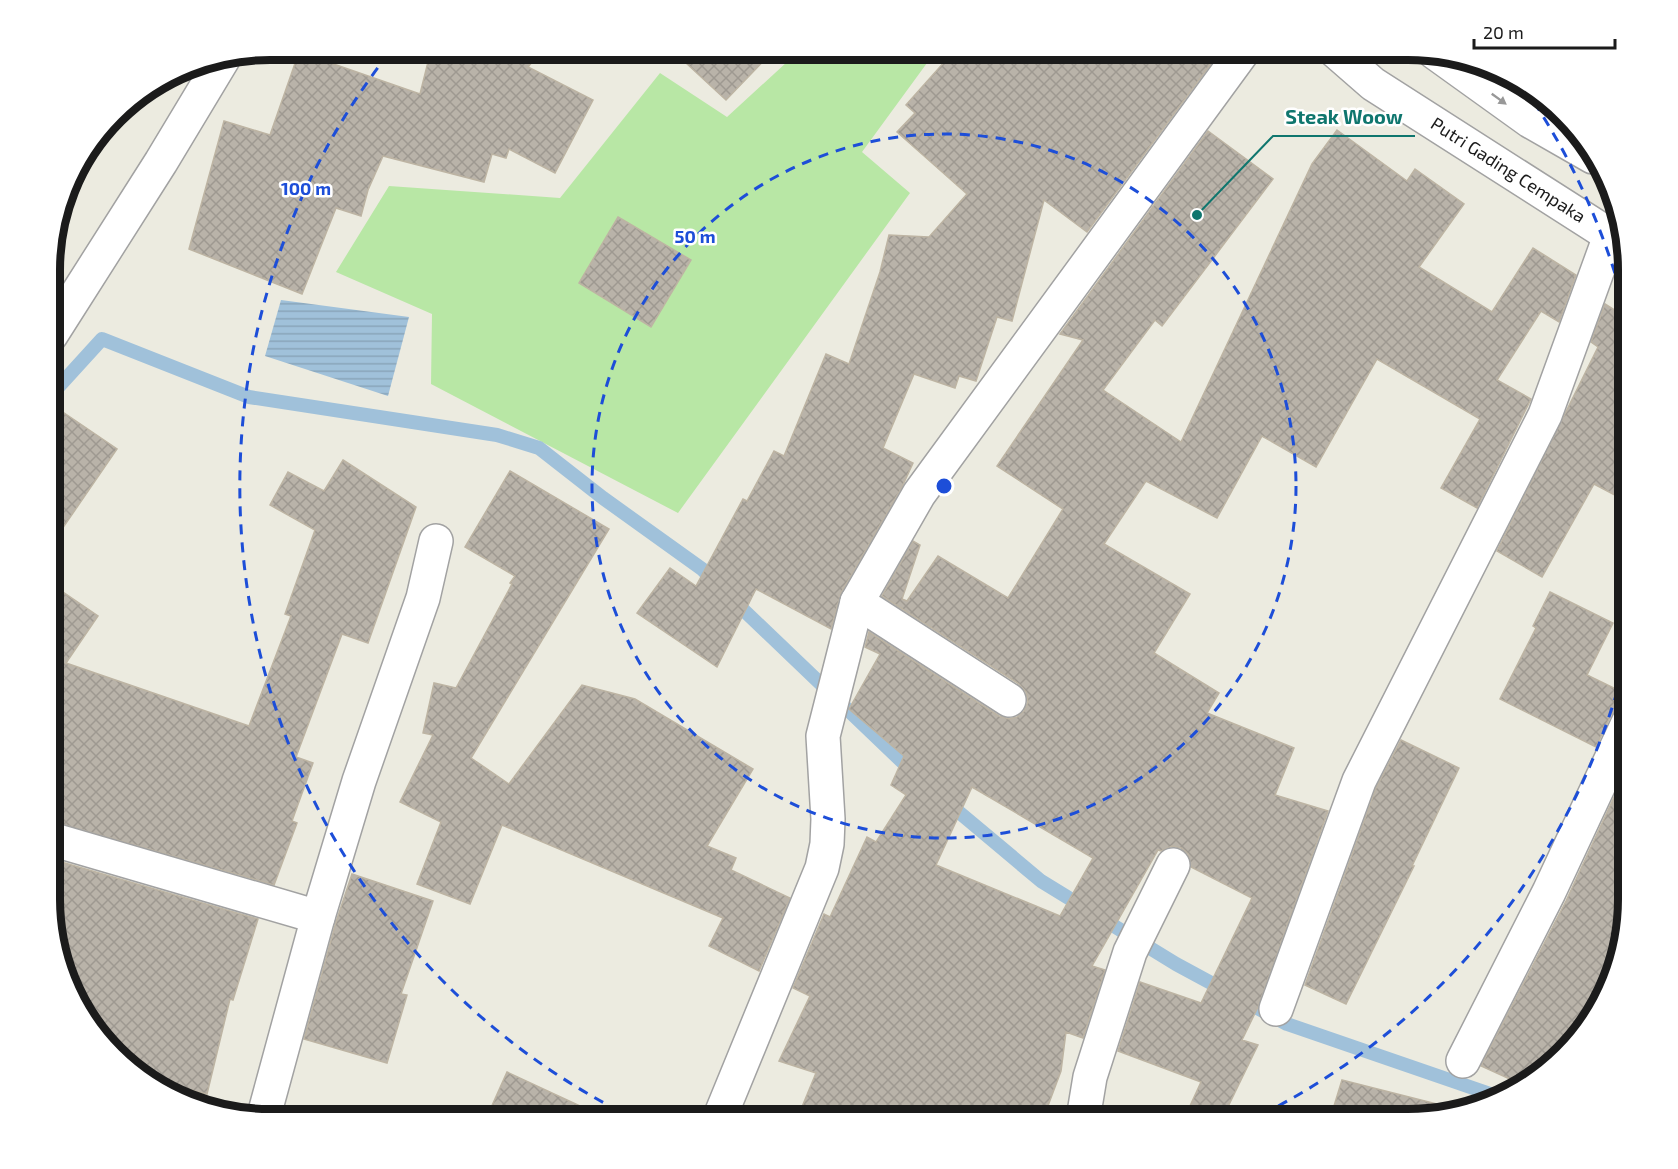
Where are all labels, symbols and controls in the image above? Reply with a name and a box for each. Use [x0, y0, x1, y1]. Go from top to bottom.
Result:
scale bar [1474, 12, 1615, 50]
text: 20 m [1483, 21, 1524, 43]
one-way arrow [1491, 93, 1507, 104]
callout: Steak Woow [1273, 98, 1415, 136]
text: Steak Woow [1285, 104, 1403, 128]
street label: Putri Gading Cempaka [1427, 112, 1590, 227]
text: 100 m [281, 177, 331, 199]
text: 50 m [674, 225, 716, 247]
centre of rings [934, 476, 954, 496]

